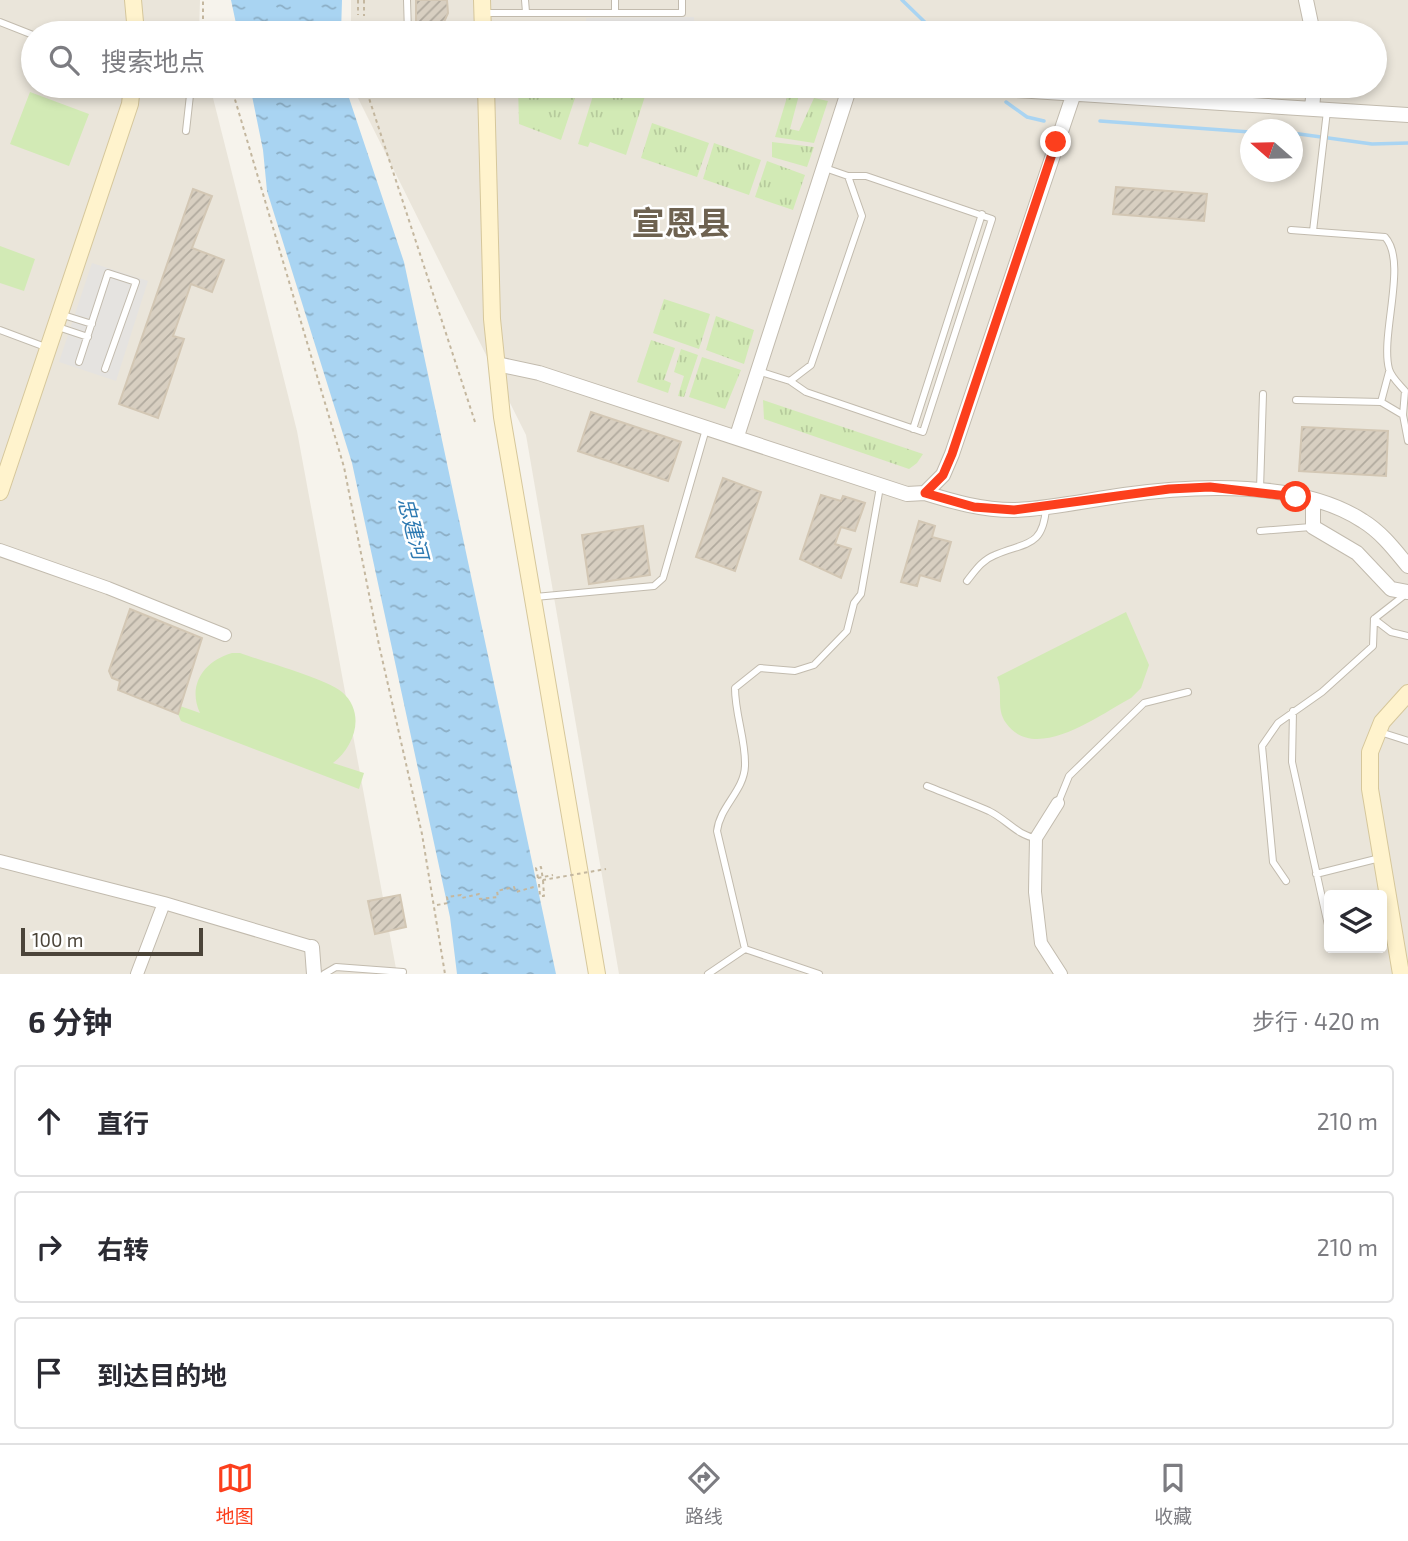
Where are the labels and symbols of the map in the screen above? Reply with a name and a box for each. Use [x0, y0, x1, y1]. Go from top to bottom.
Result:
north arrow [1240, 119, 1303, 182]
route end [1040, 126, 1071, 157]
district label: 宣恩县 [632, 202, 731, 242]
route start [1280, 481, 1311, 512]
water label: 忠建河 [394, 494, 435, 566]
scale bar [21, 925, 203, 957]

